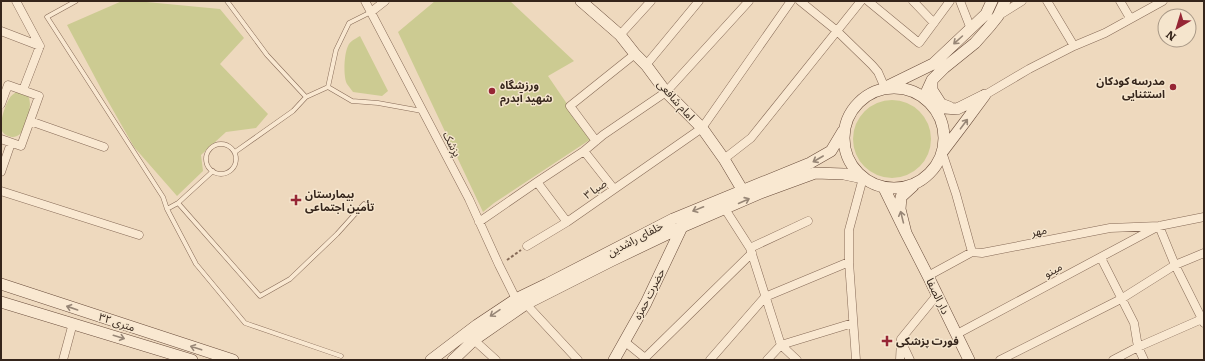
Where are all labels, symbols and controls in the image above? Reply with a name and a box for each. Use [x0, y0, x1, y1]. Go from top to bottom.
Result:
north arrow [1157, 8, 1197, 48]
text: N [1162, 28, 1179, 46]
one-way arrow [953, 36, 963, 45]
place label: مدرسه کودکان استثنایی [1096, 72, 1165, 101]
place label: ورزشگاه شهید آبدرم [500, 76, 553, 107]
street label: امام شافعی [653, 76, 699, 124]
marker: مدرسه کودکان استثنایی [1168, 82, 1178, 92]
marker: ورزشگاه شهید آبدرم [487, 86, 497, 96]
one-way arrow [960, 118, 969, 129]
street label: پزشک [439, 128, 466, 160]
one-way arrow [812, 155, 824, 163]
street label: صبا ۳ [579, 174, 609, 202]
place label: بیمارستان تأمین اجتماعی [305, 185, 374, 214]
marker: بیمارستان تأمین اجتماعی [290, 194, 302, 206]
one-way arrow [737, 197, 749, 204]
one-way arrow [692, 206, 704, 213]
one-way arrow [897, 210, 905, 223]
street label: خلفای راشدین [604, 216, 666, 260]
street label: مهر [1029, 221, 1048, 240]
street label: مینو [1040, 258, 1065, 281]
street label: حضرت حمزه [628, 265, 668, 322]
street label: دار الصفا [923, 275, 955, 316]
one-way arrow [66, 304, 79, 311]
street label: ۳۲ متری [97, 308, 138, 335]
one-way arrow [490, 309, 501, 317]
place label: فورت پزشکی [896, 332, 959, 349]
one-way arrow [112, 334, 125, 341]
marker: فورت پزشکی [881, 335, 893, 347]
one-way arrow [190, 344, 203, 351]

